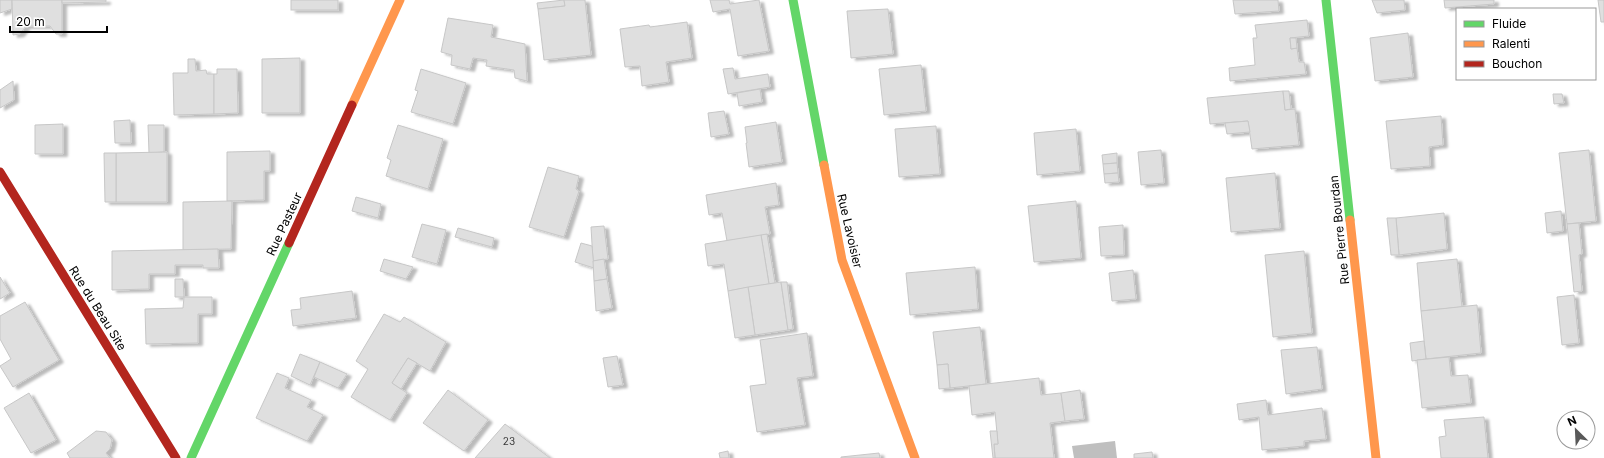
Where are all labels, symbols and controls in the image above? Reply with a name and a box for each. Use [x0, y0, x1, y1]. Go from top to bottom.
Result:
scale bar [10, 8, 107, 34]
legend [1456, 8, 1596, 80]
text: 20 m [16, 14, 45, 29]
text: Fluide [1492, 16, 1526, 31]
text: Ralenti [1492, 36, 1530, 51]
text: Bouchon [1492, 56, 1542, 71]
street label: Rue Pierre Bourdan [1326, 175, 1352, 285]
street label: Rue Pasteur [263, 189, 305, 258]
street label: Rue Lavoisier [834, 192, 866, 270]
street label: Rue du Beau Site [66, 263, 130, 353]
north arrow [1556, 410, 1596, 450]
text: N [1565, 413, 1579, 429]
house number: 23 [503, 435, 515, 447]

